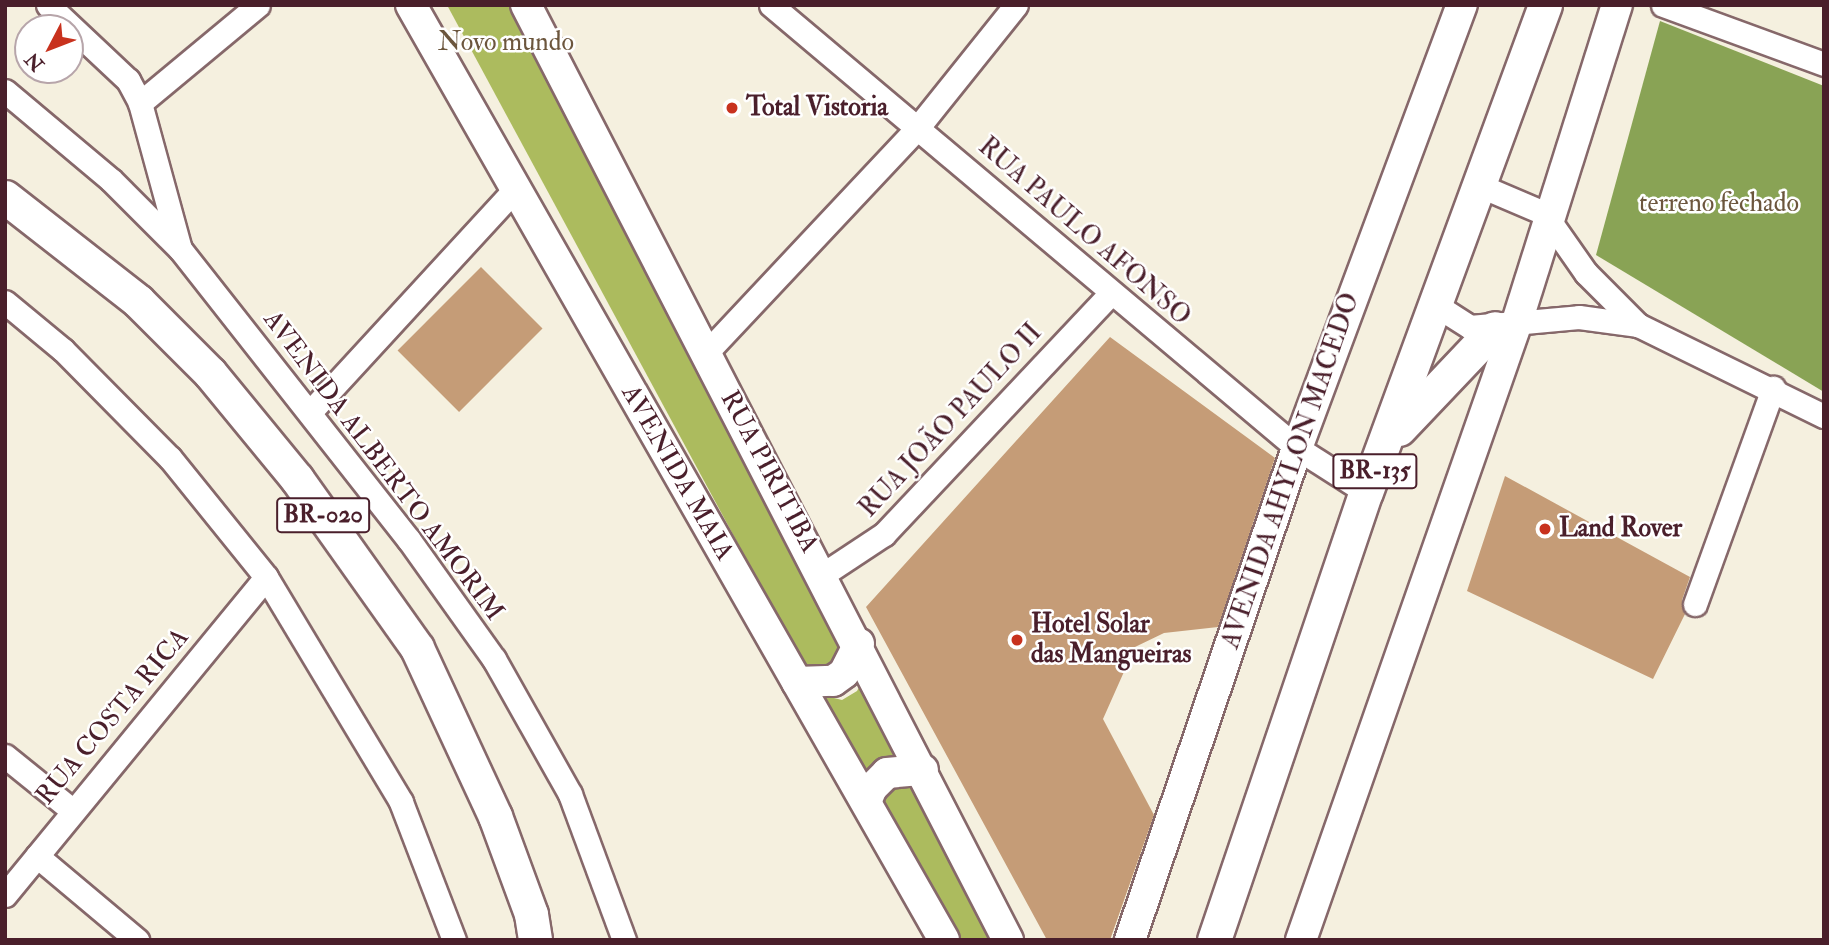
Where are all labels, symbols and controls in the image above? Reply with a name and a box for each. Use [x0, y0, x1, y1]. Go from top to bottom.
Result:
north arrow [14, 14, 84, 84]
park label: Novo mundo [438, 27, 574, 59]
text: N [20, 47, 49, 76]
place label: Total Vistoria [746, 92, 888, 124]
marker: Total Vistoria [724, 100, 740, 116]
street label: RUA PAULO AFONSO [972, 131, 1196, 333]
park label: terreno fechado [1639, 188, 1799, 220]
street label: AVENIDA AHYLON MACEDO [1215, 289, 1367, 653]
street label: AVENIDA ALBERTO AMORIM [256, 305, 510, 627]
street label: RUA JOÃO PAULO II [853, 318, 1049, 524]
street label: AVENIDA MAIA [614, 380, 740, 566]
street label: RUA PIRITIBA [713, 386, 825, 558]
road number: BR-135 [1331, 450, 1419, 492]
road number: BR-020 [276, 494, 370, 536]
place label: Land Rover [1559, 513, 1682, 545]
marker: Land Rover [1537, 521, 1553, 537]
place label: Hotel Solar das Mangueiras [1031, 609, 1192, 670]
street label: RUA COSTA RICA [30, 622, 196, 812]
marker: Hotel Solar das Mangueiras [1009, 632, 1025, 648]

